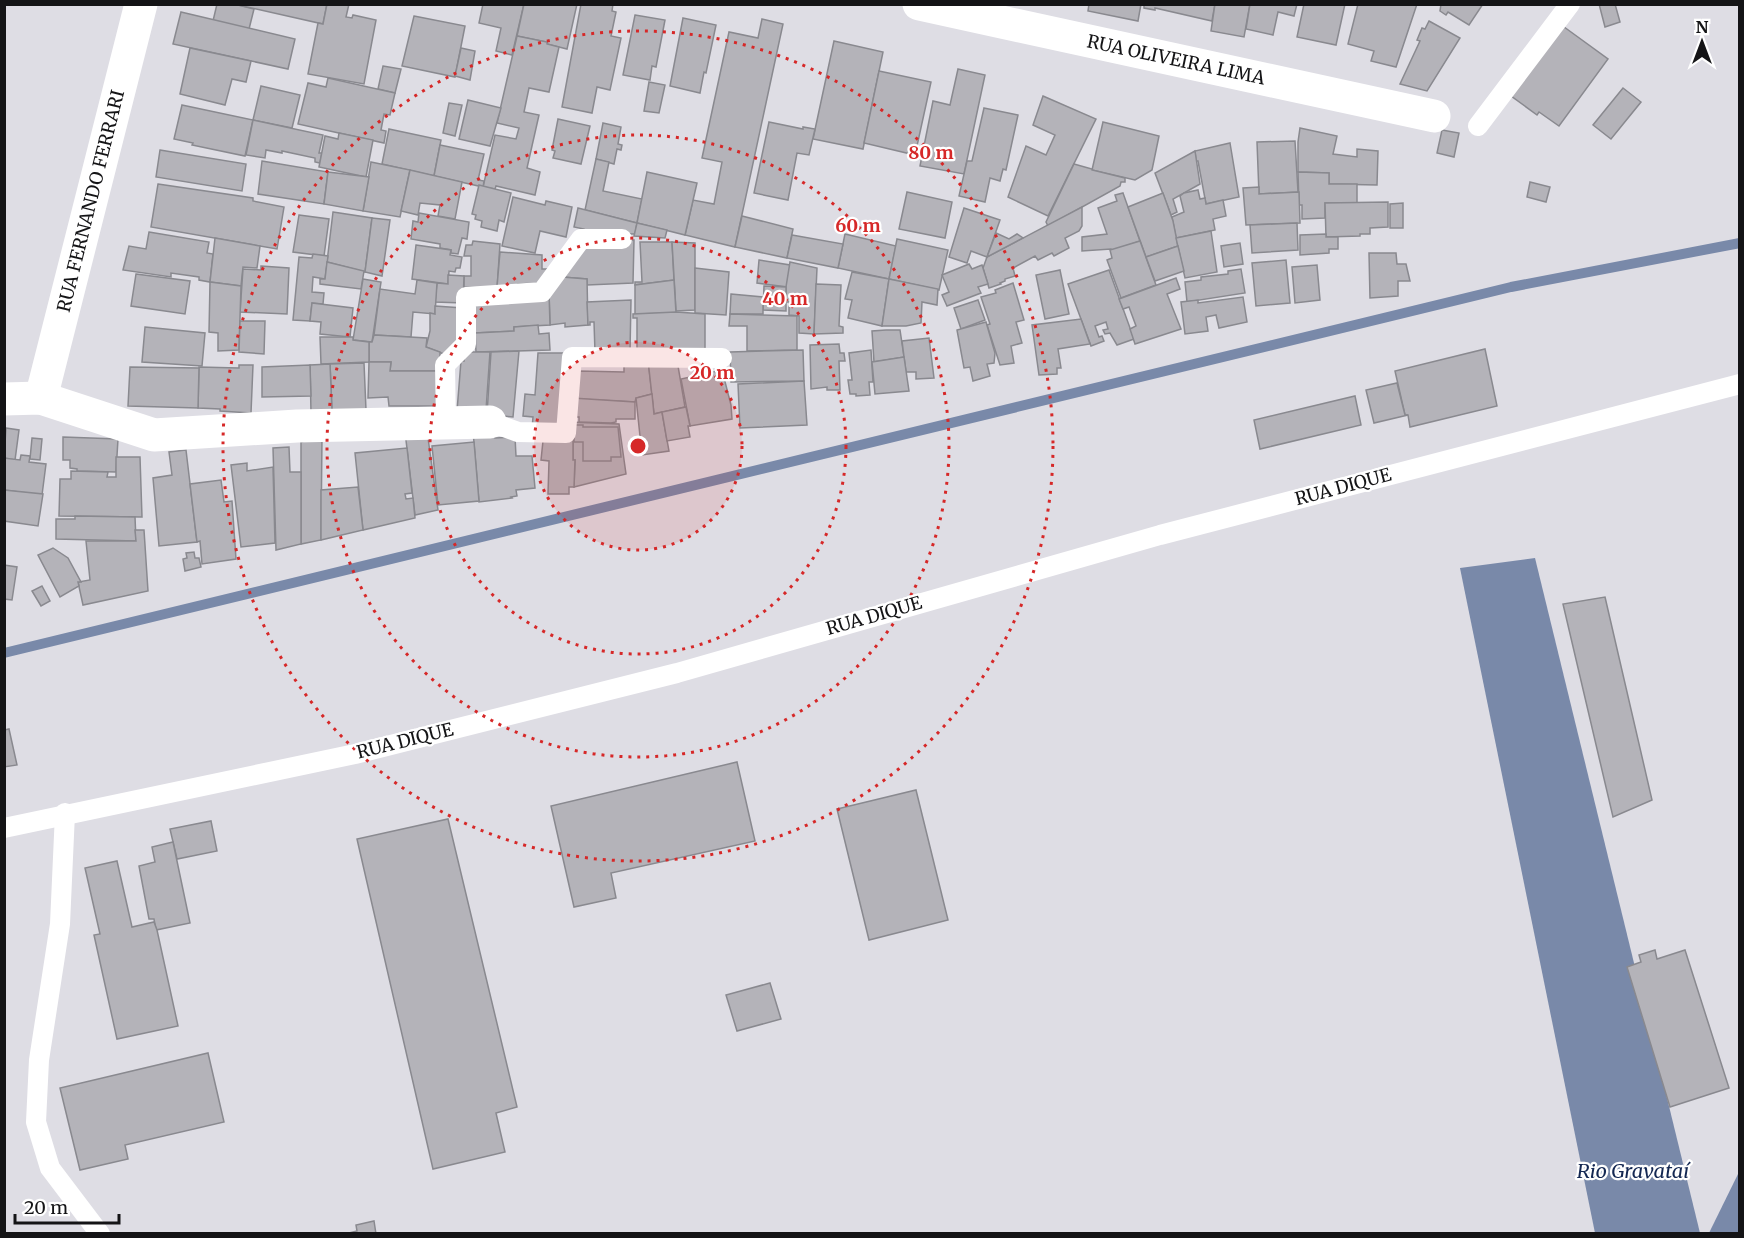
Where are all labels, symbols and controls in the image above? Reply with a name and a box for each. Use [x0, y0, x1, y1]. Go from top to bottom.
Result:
north arrow [1672, 12, 1732, 72]
text: N [1696, 17, 1709, 37]
street label: RUA OLIVEIRA LIMA [1085, 29, 1267, 90]
street label: RUA FERNANDO FERRARI [52, 87, 129, 314]
text: 80 m [908, 141, 954, 164]
text: 60 m [835, 214, 881, 237]
text: 40 m [762, 287, 808, 310]
text: 20 m [690, 361, 734, 384]
centre of rings [628, 436, 648, 456]
street label: RUA DIQUE [1292, 462, 1394, 510]
street label: RUA DIQUE [823, 591, 925, 640]
street label: RUA DIQUE [354, 717, 456, 764]
water label: Rio Gravataí [1577, 1158, 1691, 1183]
scale bar [15, 1187, 118, 1225]
text: 20 m [24, 1196, 68, 1219]

